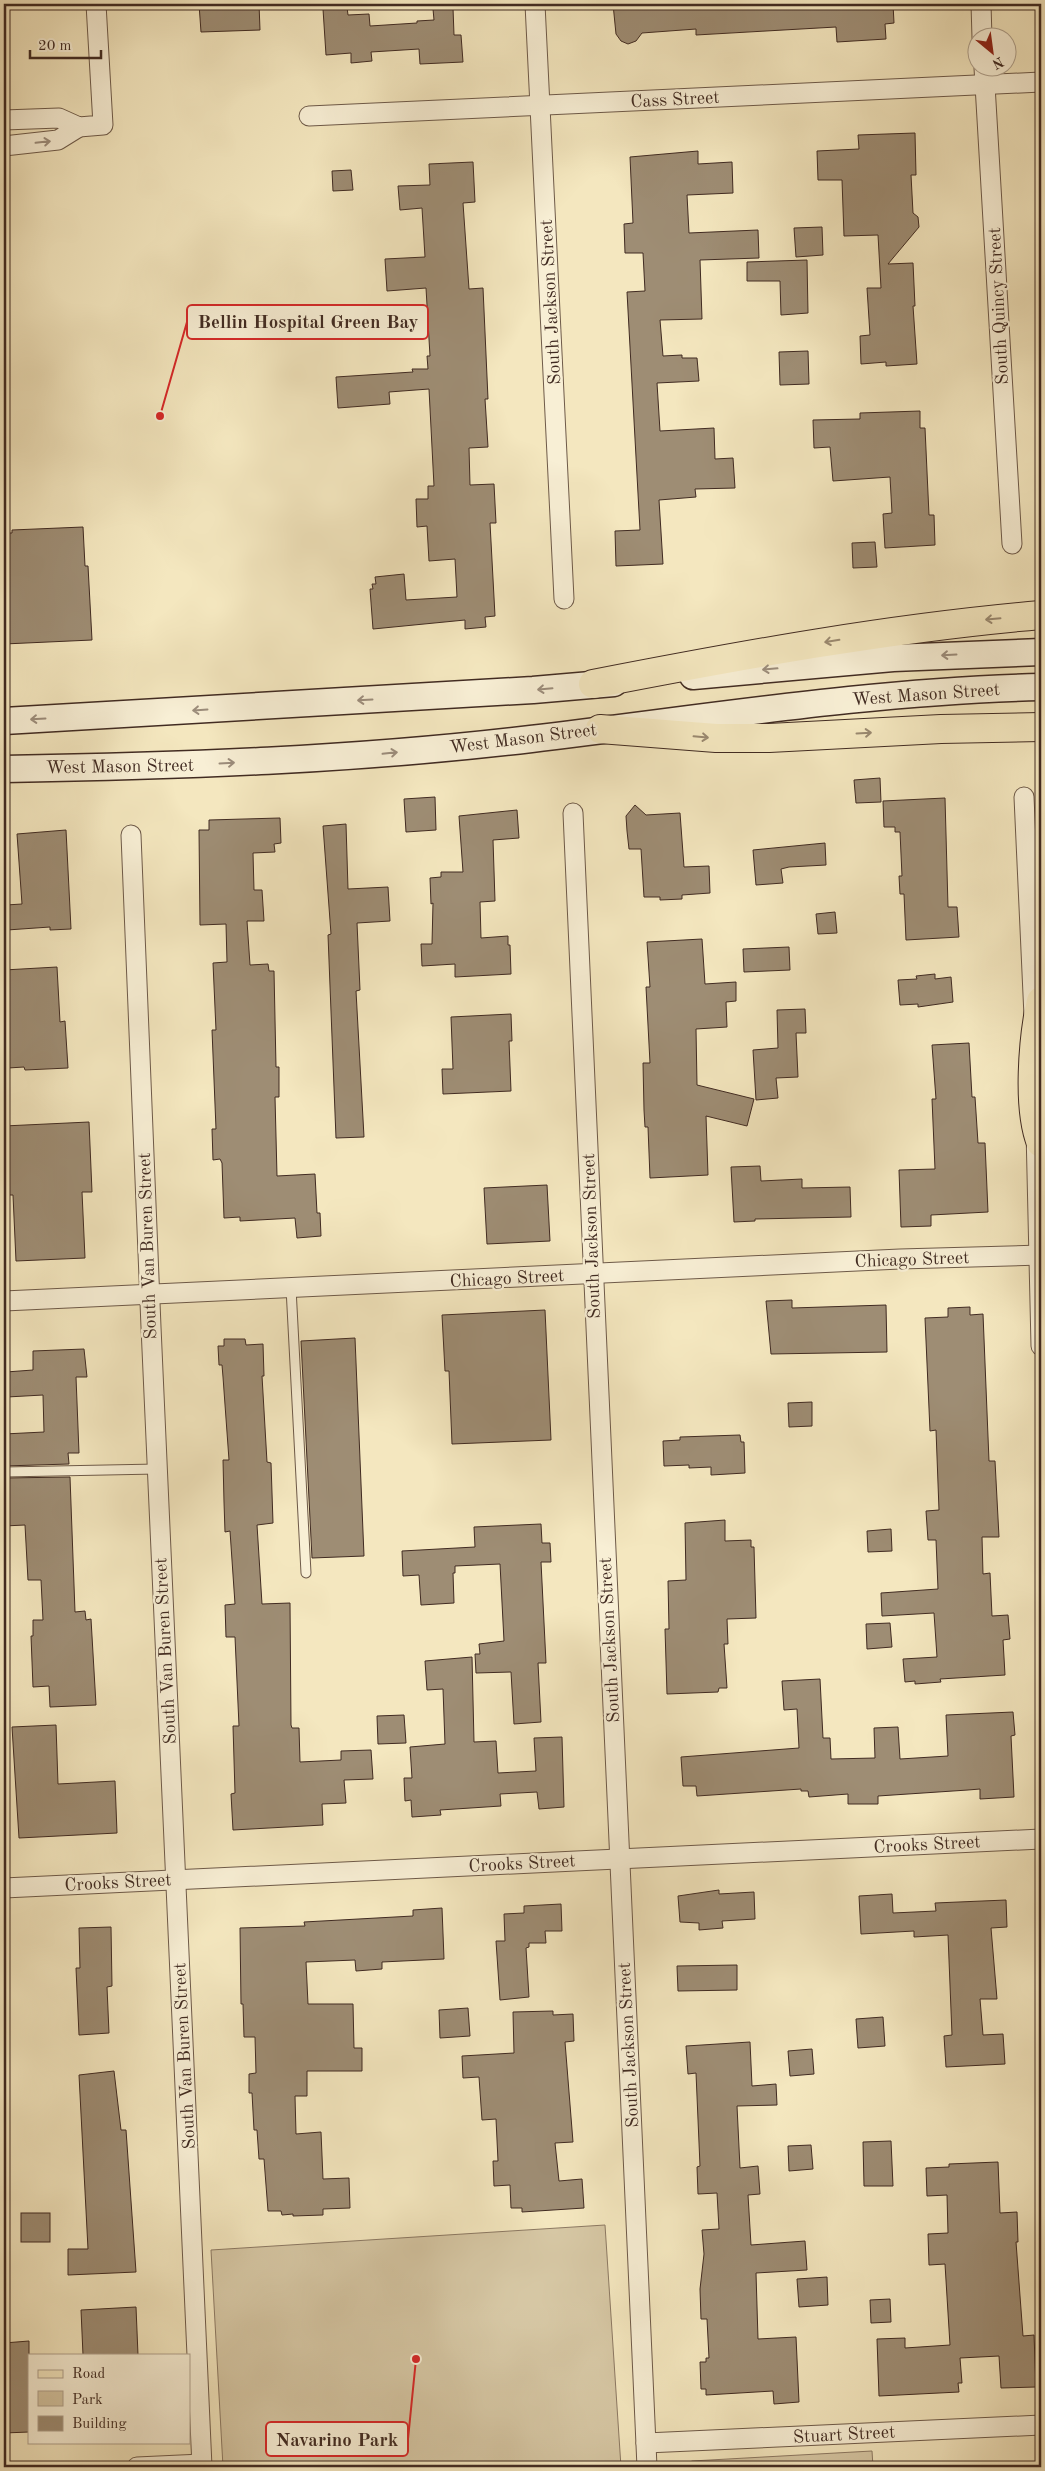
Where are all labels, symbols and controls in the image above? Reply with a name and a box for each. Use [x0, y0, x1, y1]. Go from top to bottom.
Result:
scale bar [30, 28, 101, 60]
north arrow [968, 28, 1018, 78]
text: 20 m [38, 39, 72, 54]
text: N [989, 54, 1006, 71]
street label: Cass Street [630, 89, 720, 111]
one-way arrow [35, 137, 51, 147]
street label: South Jackson Street [538, 219, 564, 385]
street label: South Quincy Street [986, 227, 1012, 385]
callout: Bellin Hospital Green Bay [187, 305, 428, 339]
text: Bellin Hospital Green Bay [197, 314, 419, 333]
one-way arrow [985, 614, 1001, 624]
one-way arrow [824, 636, 840, 646]
one-way arrow [942, 651, 958, 660]
one-way arrow [762, 664, 778, 674]
street label: West Mason Street [852, 681, 1001, 709]
one-way arrow [537, 684, 553, 694]
one-way arrow [357, 695, 373, 704]
one-way arrow [192, 706, 208, 715]
one-way arrow [30, 715, 46, 724]
street label: West Mason Street [449, 721, 598, 757]
one-way arrow [855, 729, 871, 738]
one-way arrow [693, 732, 709, 741]
one-way arrow [381, 748, 397, 758]
street label: West Mason Street [46, 757, 194, 777]
one-way arrow [219, 759, 235, 768]
street label: South Van Buren Street [136, 1152, 160, 1340]
street label: South Jackson Street [580, 1153, 604, 1319]
street label: Chicago Street [854, 1249, 970, 1271]
street label: Chicago Street [449, 1267, 565, 1291]
street label: South Van Buren Street [152, 1557, 180, 1745]
street label: South Jackson Street [597, 1557, 623, 1723]
street label: Crooks Street [873, 1833, 981, 1857]
street label: Crooks Street [468, 1852, 576, 1876]
street label: Crooks Street [64, 1871, 172, 1895]
street label: South Van Buren Street [171, 1962, 199, 2150]
street label: South Jackson Street [616, 1962, 642, 2128]
legend [28, 2354, 190, 2444]
text: Road [72, 2367, 106, 2382]
text: Park [72, 2393, 103, 2408]
text: Building [72, 2417, 127, 2432]
callout: Navarino Park [266, 2422, 408, 2456]
street label: Stuart Street [792, 2423, 896, 2447]
text: Navarino Park [276, 2432, 399, 2451]

